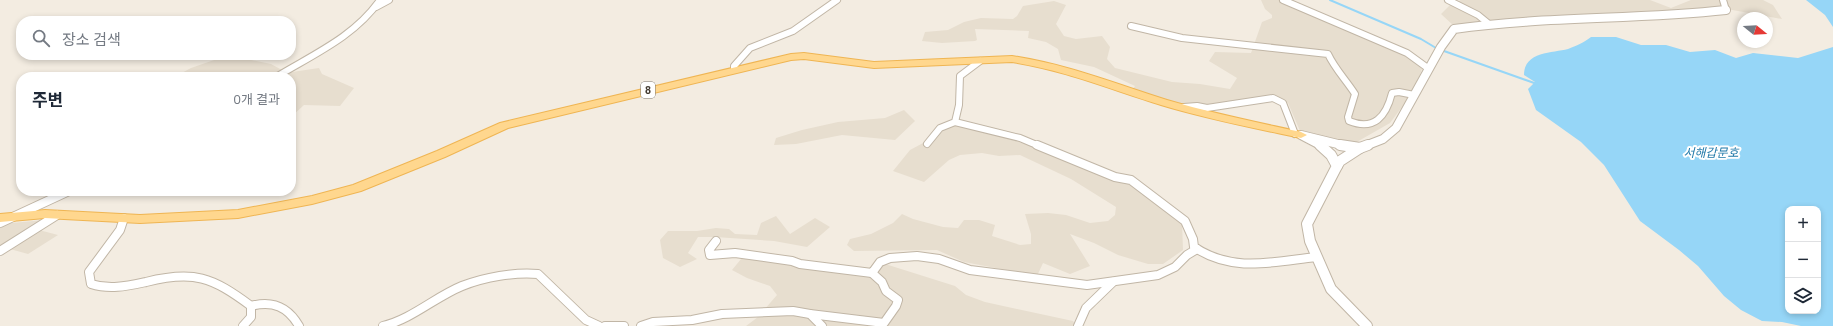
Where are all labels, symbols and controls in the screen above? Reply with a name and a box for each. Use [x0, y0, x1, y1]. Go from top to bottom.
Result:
north arrow [1737, 12, 1773, 48]
search box [16, 16, 296, 60]
icon: search [30, 27, 52, 49]
text: 장소 검색 [62, 30, 121, 49]
road number: 8 [641, 82, 655, 98]
text: 주변 [32, 89, 63, 111]
text: 0개 결과 [233, 91, 280, 108]
water label: 서해갑문호 [1683, 145, 1740, 160]
map controls [1785, 206, 1821, 314]
button: + [1785, 206, 1821, 242]
button: − [1785, 242, 1821, 278]
button: layers [1785, 278, 1821, 314]

